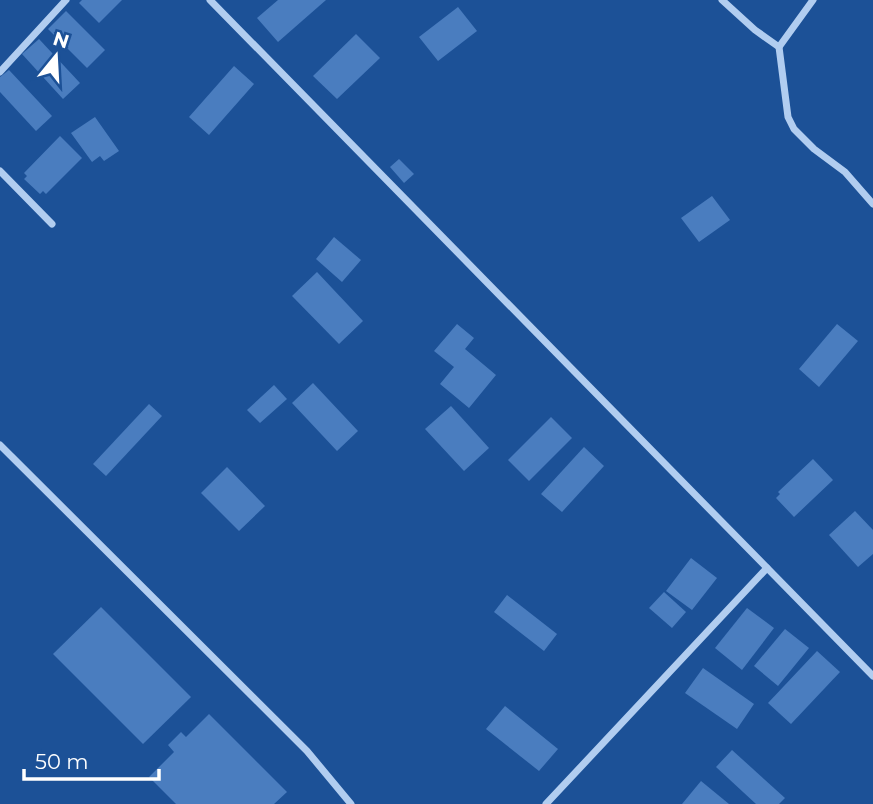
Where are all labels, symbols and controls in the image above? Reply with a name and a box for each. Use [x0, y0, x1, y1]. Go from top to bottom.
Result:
north arrow [21, 21, 91, 91]
text: N [50, 27, 72, 54]
scale bar [24, 738, 159, 782]
text: 50 m [35, 749, 89, 774]

